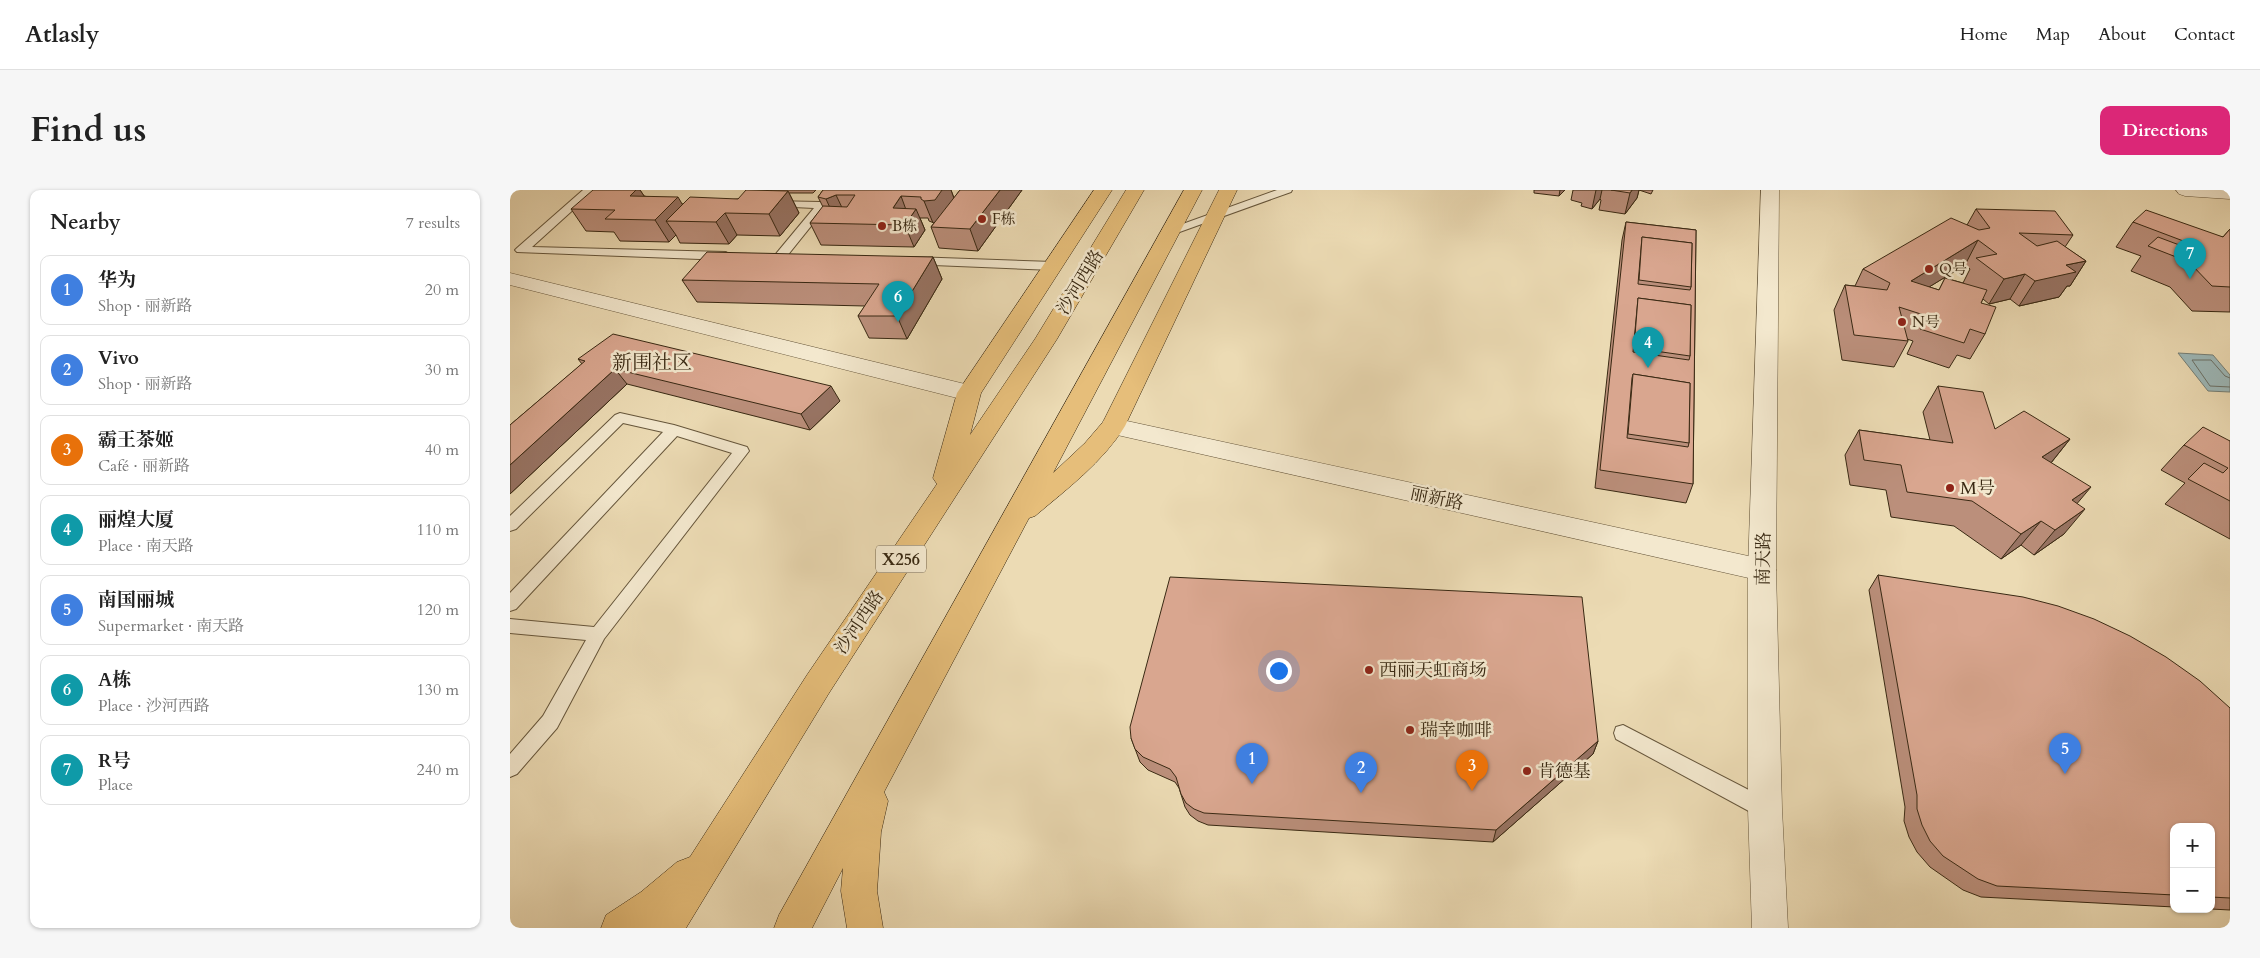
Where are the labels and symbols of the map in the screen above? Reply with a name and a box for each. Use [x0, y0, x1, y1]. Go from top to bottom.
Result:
place label: F栋 [992, 209, 1016, 229]
marker: F栋 [976, 213, 988, 225]
place label: B栋 [892, 216, 917, 236]
marker: B栋 [876, 220, 888, 232]
pin: 7 [2174, 238, 2206, 279]
street label: 沙河西路 [1051, 245, 1110, 320]
place label: Q号 [1939, 259, 1967, 279]
marker: Q号 [1923, 263, 1935, 275]
pin: 6 [882, 281, 914, 322]
place label: N号 [1912, 312, 1940, 332]
marker: N号 [1896, 316, 1908, 328]
pin: 4 [1632, 327, 1664, 368]
district label: 新围社区 [612, 349, 692, 376]
place label: M号 [1960, 476, 1995, 501]
street label: 丽新路 [1408, 481, 1466, 516]
marker: M号 [1944, 482, 1956, 494]
street label: 南天路 [1751, 532, 1776, 586]
road number: X256 [876, 546, 926, 572]
street label: 沙河西路 [829, 585, 890, 659]
your location [1266, 658, 1292, 684]
place label: 西丽天虹商场 [1379, 658, 1487, 683]
marker: 西丽天虹商场 [1363, 664, 1375, 676]
place label: 瑞幸咖啡 [1420, 718, 1492, 743]
marker: 瑞幸咖啡 [1404, 724, 1416, 736]
pin: 5 [2049, 733, 2081, 774]
pin: 1 [1236, 743, 1268, 784]
pin: 3 [1456, 750, 1488, 791]
pin: 2 [1345, 752, 1377, 793]
place label: 肯德基 [1537, 759, 1591, 784]
marker: 肯德基 [1521, 765, 1533, 777]

